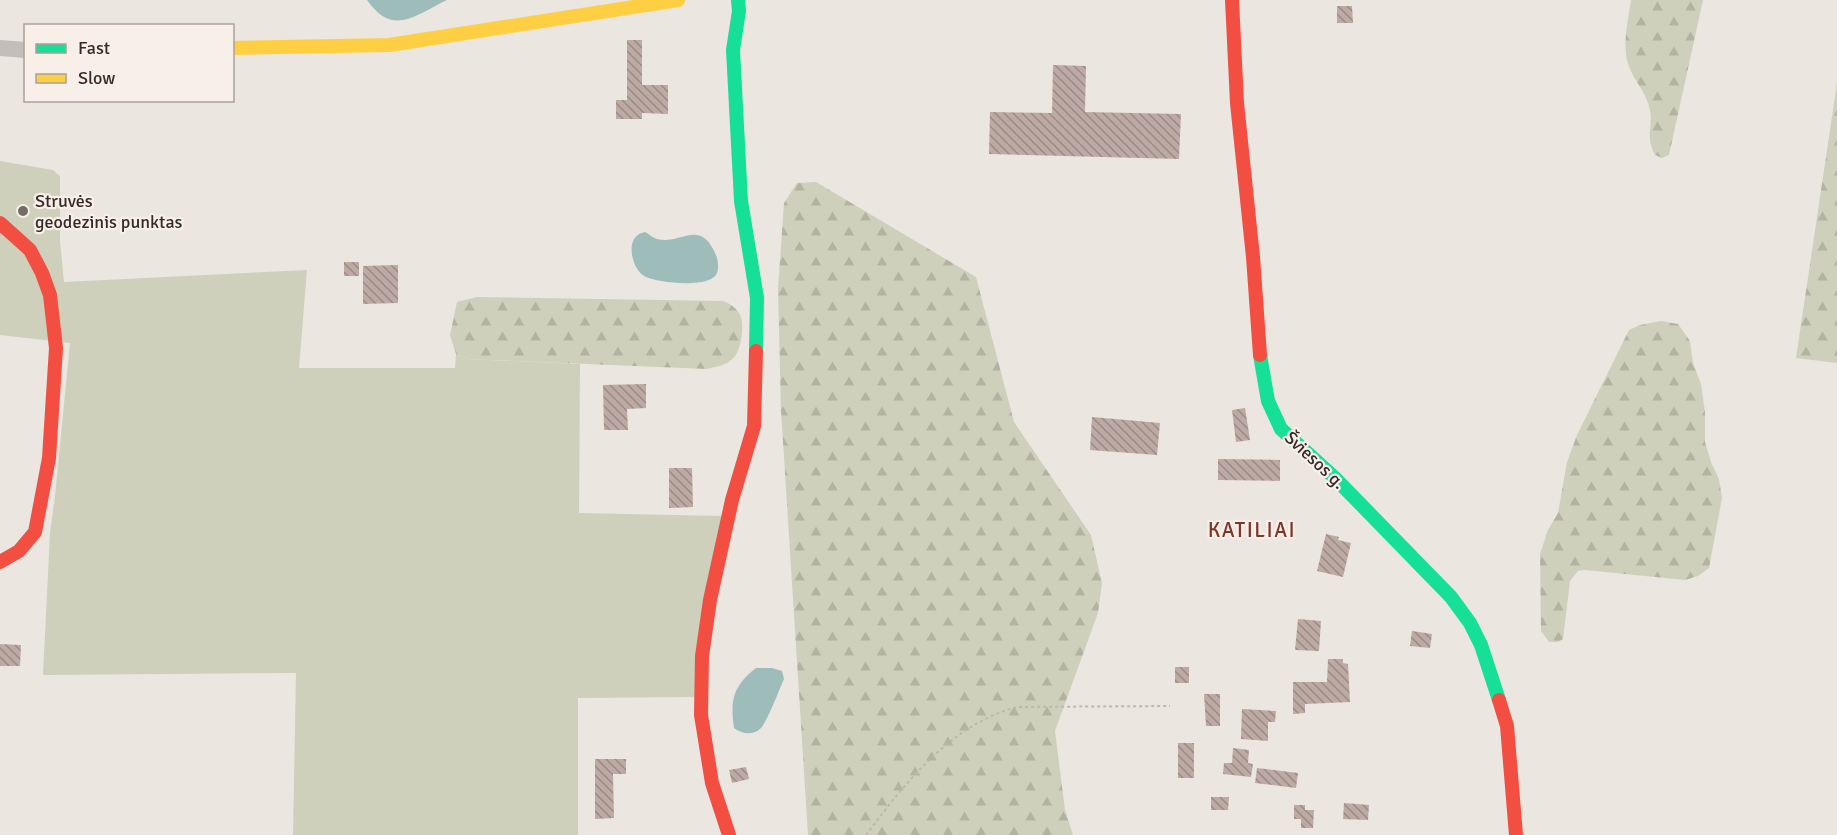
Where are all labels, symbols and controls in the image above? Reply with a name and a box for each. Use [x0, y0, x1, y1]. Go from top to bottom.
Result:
legend [24, 24, 234, 102]
text: Fast [78, 37, 110, 59]
text: Slow [78, 67, 115, 89]
place label: Struvės geodezinis punktas [35, 190, 183, 233]
marker: Struvės geodezinis punktas [16, 204, 30, 218]
street label: Šviesos g. [1280, 426, 1350, 494]
district label: KATILIAI [1208, 517, 1296, 543]

